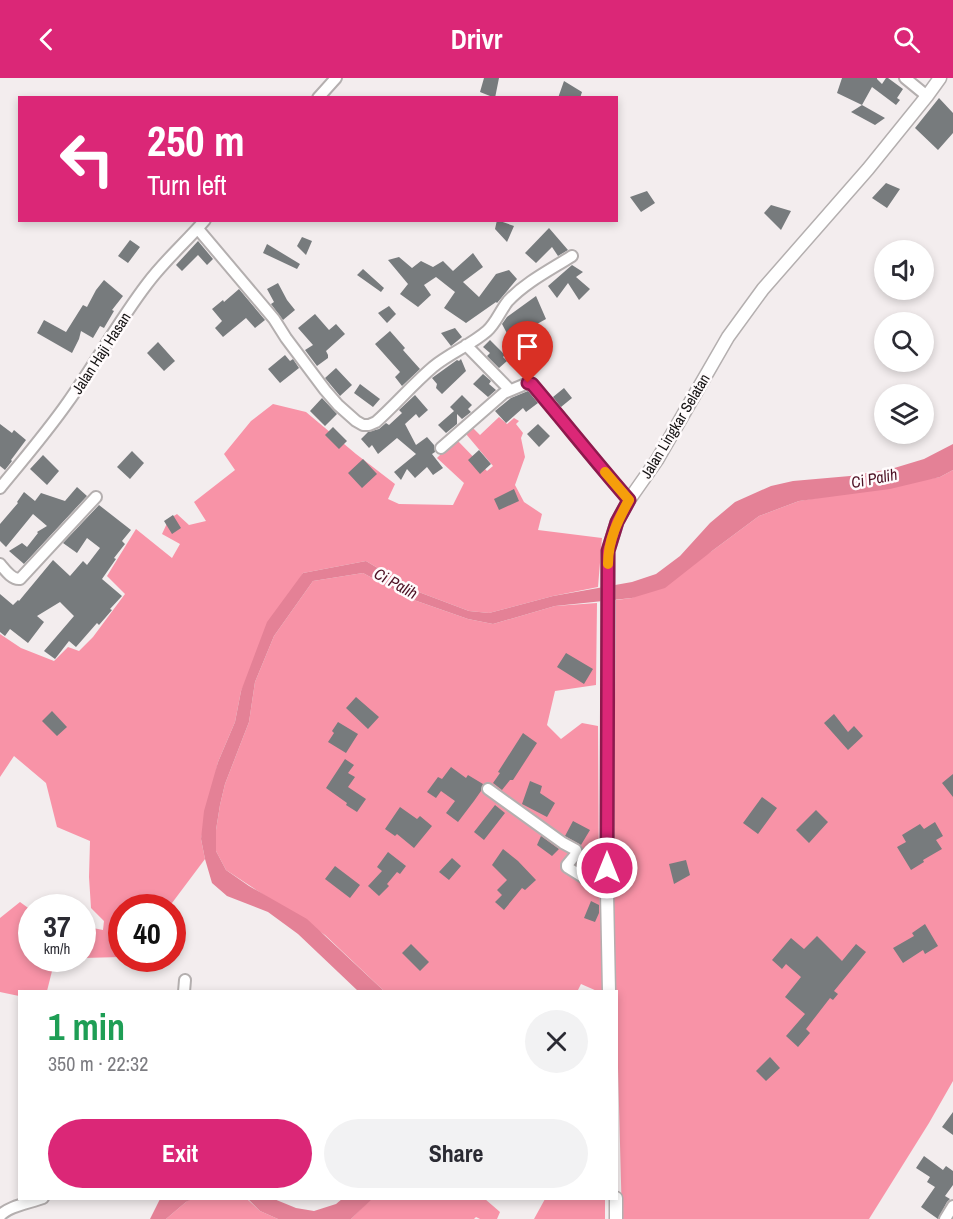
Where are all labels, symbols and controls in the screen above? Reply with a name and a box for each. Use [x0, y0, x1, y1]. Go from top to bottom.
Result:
text: Drivr [451, 21, 502, 57]
icon: back [30, 23, 63, 56]
icon: search [890, 23, 923, 56]
text: 250 m [147, 113, 245, 169]
icon: left [48, 120, 126, 198]
text: Turn left [147, 167, 226, 203]
map controls [874, 240, 934, 444]
button: sound [874, 240, 934, 300]
street label: Jalan Haji Hasan [67, 308, 135, 398]
button: search [874, 312, 934, 372]
pin [502, 321, 553, 383]
icon: arrive [511, 330, 544, 363]
street label: Jalan Lingkar Selatan [635, 370, 715, 482]
button: layers [874, 384, 934, 444]
water label: Ci Palih [849, 463, 899, 493]
water label: Ci Palih [370, 562, 422, 604]
position arrow [575, 836, 639, 900]
speed limit sign: 40 [108, 894, 186, 972]
text: 37 [43, 906, 71, 946]
text: km/h [44, 938, 70, 959]
text: 1 min [48, 1003, 125, 1051]
button: close [525, 1010, 588, 1073]
text: 350 m · 22:32 [48, 1050, 148, 1077]
button: Exit [48, 1119, 312, 1188]
button: Share [324, 1119, 588, 1188]

